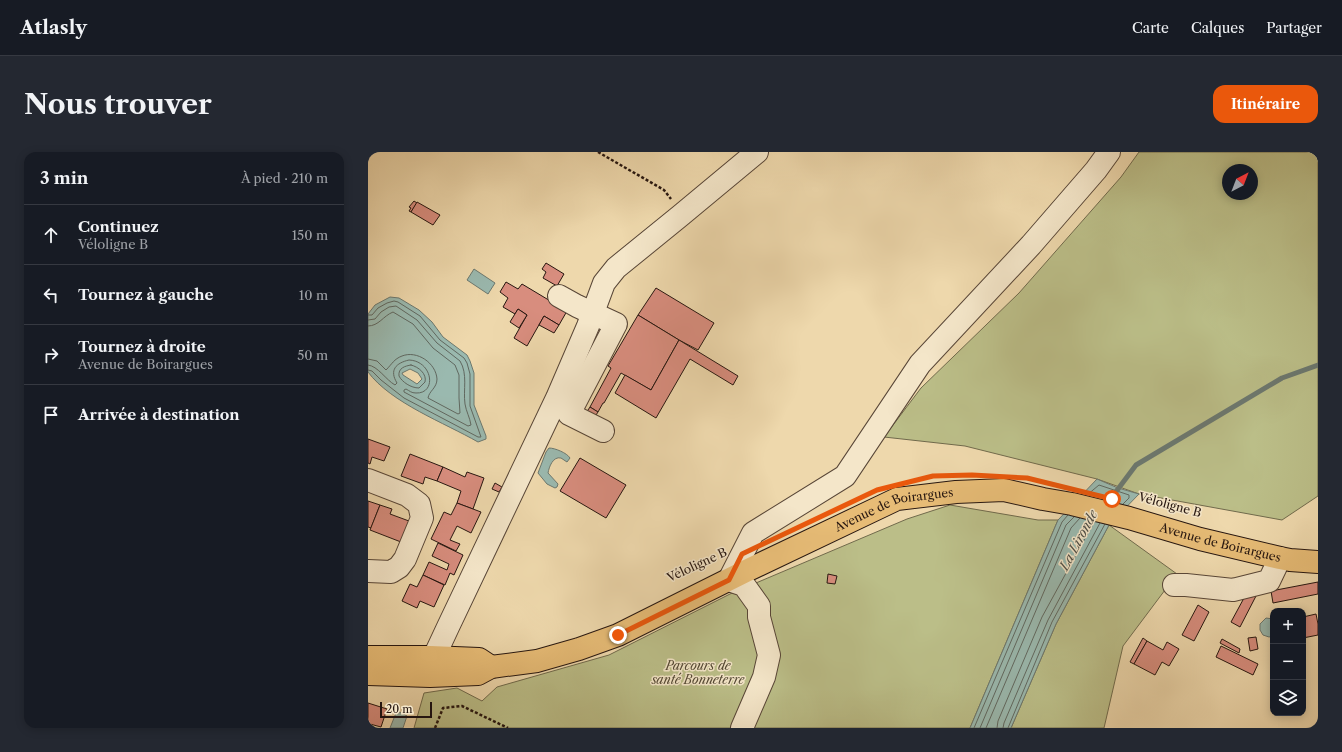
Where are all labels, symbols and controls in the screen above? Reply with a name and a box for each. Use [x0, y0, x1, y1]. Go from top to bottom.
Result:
text: Atlasly [20, 16, 87, 39]
text: Carte [1132, 19, 1169, 37]
text: Calques [1191, 19, 1244, 37]
text: Partager [1266, 19, 1322, 37]
button: Itinéraire [1213, 85, 1318, 123]
text: Nous trouver [24, 87, 212, 121]
north arrow [1222, 164, 1258, 200]
text: 3 min [40, 168, 89, 188]
text: À pied · 210 m [241, 170, 328, 186]
text: Continuez [78, 217, 159, 236]
icon: ahead [40, 224, 62, 246]
text: 150 m [292, 227, 328, 243]
text: Véloligne B [78, 236, 148, 252]
icon: left [40, 284, 62, 306]
text: Tournez à gauche [78, 285, 214, 304]
text: 10 m [299, 287, 328, 303]
text: Tournez à droite [78, 337, 206, 356]
icon: right [40, 344, 62, 366]
text: 50 m [297, 347, 328, 363]
text: Avenue de Boirargues [78, 356, 213, 372]
icon: arrive [40, 404, 62, 426]
text: Arrivée à destination [78, 405, 240, 424]
street label: Avenue de Boirargues [831, 484, 954, 535]
street label: Véloligne B [1136, 489, 1203, 520]
route start [1103, 490, 1121, 508]
water label: La Lironde [1055, 506, 1101, 574]
street label: Avenue de Boirargues [1157, 519, 1283, 565]
street label: Véloligne B [663, 544, 729, 585]
map controls [1270, 608, 1306, 716]
button: + [1270, 608, 1306, 644]
route end [609, 626, 627, 644]
button: − [1270, 644, 1306, 680]
park label: Parcours de santé Bonneterre [651, 658, 746, 687]
button: layers [1270, 680, 1306, 716]
scale bar [380, 700, 432, 719]
text: 20 m [386, 702, 412, 716]

